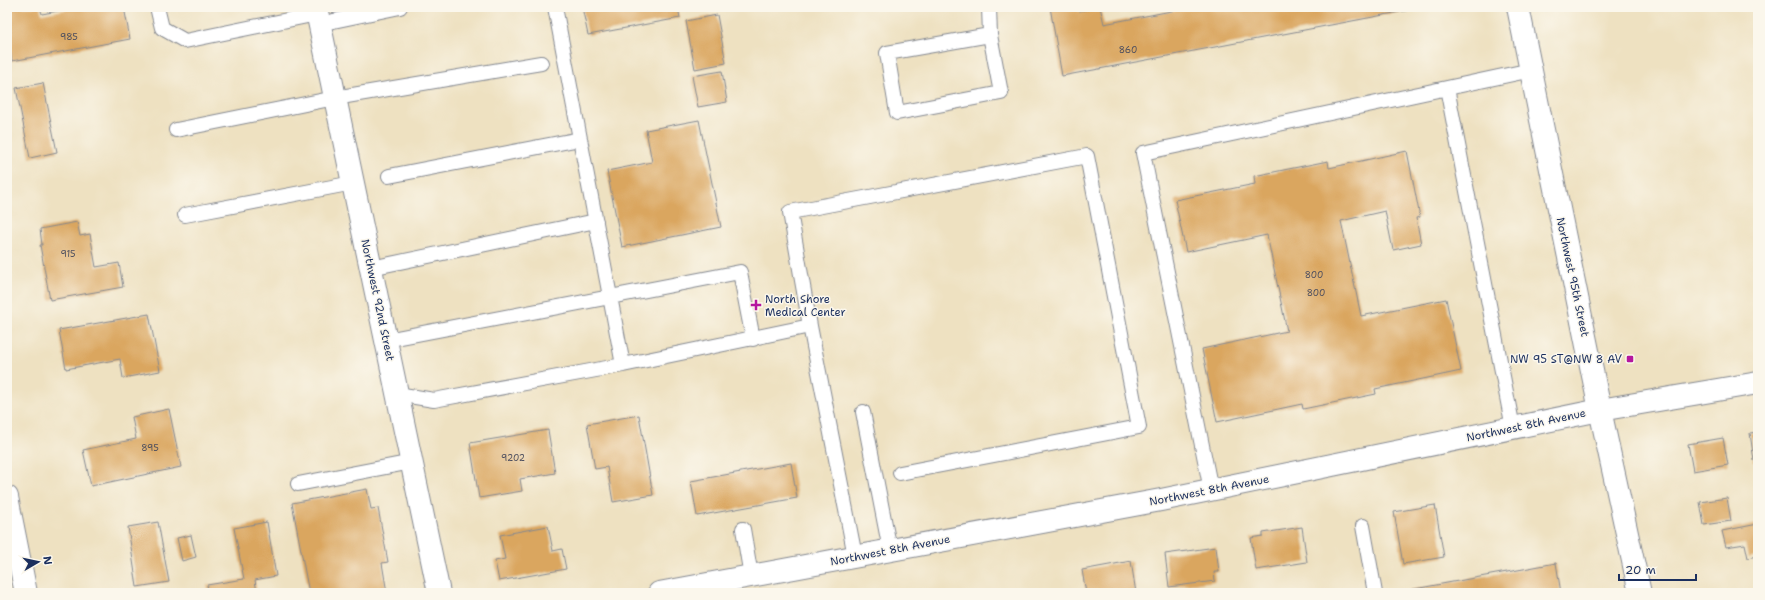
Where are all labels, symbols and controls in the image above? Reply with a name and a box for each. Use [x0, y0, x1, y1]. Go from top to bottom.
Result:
house number: 985 [60, 31, 78, 43]
house number: 860 [1119, 44, 1137, 56]
street label: Northwest 95th Street [1552, 216, 1593, 339]
street label: Northwest 92nd Street [357, 238, 398, 363]
house number: 915 [60, 248, 76, 260]
house number: 800 [1305, 269, 1323, 281]
house number: 800 [1307, 287, 1325, 299]
place label: North Shore Medical Center [765, 292, 846, 320]
marker: North Shore Medical Center [750, 299, 762, 311]
place label: NW 95 ST@NW 8 AV [1510, 352, 1623, 367]
marker: NW 95 ST@NW 8 AV [1625, 354, 1635, 364]
street label: Northwest 8th Avenue [1465, 405, 1587, 445]
house number: 895 [141, 442, 159, 454]
house number: 9202 [501, 452, 525, 464]
street label: Northwest 8th Avenue [1148, 472, 1270, 509]
street label: Northwest 8th Avenue [829, 532, 951, 569]
north arrow [18, 542, 58, 582]
text: N [39, 555, 56, 566]
scale bar [1619, 556, 1696, 582]
text: 20 m [1625, 562, 1656, 578]

